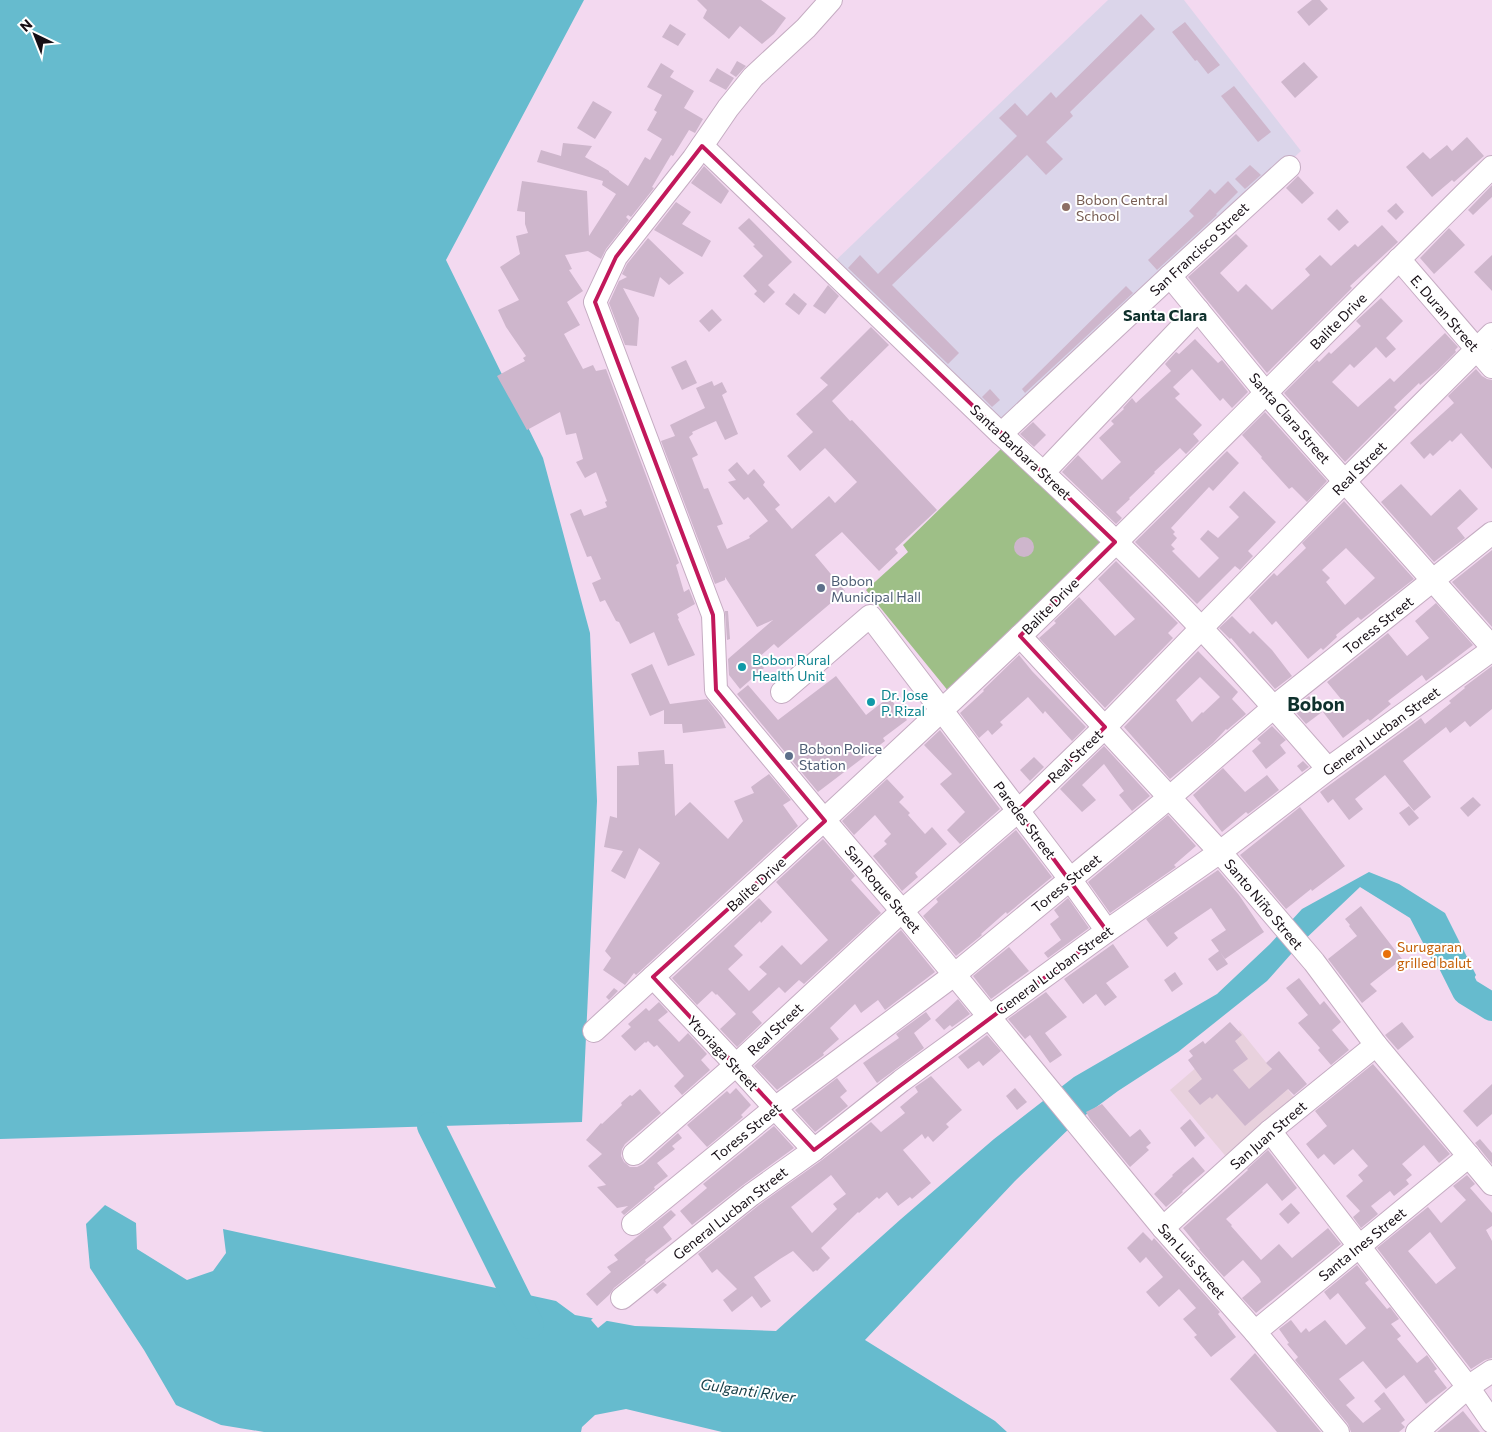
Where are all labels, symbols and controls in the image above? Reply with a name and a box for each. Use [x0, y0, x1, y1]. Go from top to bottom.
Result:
north arrow [10, 10, 60, 60]
text: N [16, 15, 35, 35]
place label: Bobon Central School [1076, 191, 1168, 224]
street label: San Francisco Street [1146, 199, 1252, 299]
marker: Bobon Central School [1060, 201, 1072, 213]
street label: E. Duran Street [1407, 271, 1483, 355]
street label: Balite Drive [1306, 289, 1370, 353]
district label: Santa Clara [1123, 305, 1207, 324]
street label: Santa Clara Street [1246, 369, 1334, 467]
street label: Santa Barbara Street [967, 401, 1075, 503]
street label: Real Street [1328, 437, 1390, 499]
place label: Bobon Municipal Hall [831, 572, 921, 605]
street label: Balite Drive [1018, 574, 1082, 638]
marker: Bobon Municipal Hall [815, 582, 827, 594]
street label: Toress Street [1340, 592, 1417, 658]
place label: Bobon Rural Health Unit [752, 651, 830, 684]
marker: Bobon Rural Health Unit [736, 661, 748, 673]
street label: General Lucban Street [1319, 683, 1443, 779]
place label: Dr. Jose P. Rizal [881, 686, 928, 719]
district label: Bobon [1287, 692, 1345, 715]
marker: Dr. Jose P. Rizal [865, 696, 877, 708]
street label: Real Street [1044, 726, 1106, 786]
place label: Bobon Police Station [799, 740, 882, 773]
marker: Bobon Police Station [783, 750, 795, 762]
street label: Paredes Street [990, 778, 1060, 862]
street label: San Roque Street [841, 842, 925, 936]
street label: Toress Street [1028, 850, 1104, 916]
street label: Balite Drive [723, 853, 789, 915]
street label: Santo Niño Street [1221, 855, 1307, 953]
street label: General Lucban Street [992, 922, 1116, 1018]
place label: Surugaran grilled balut [1397, 938, 1472, 971]
marker: Surugaran grilled balut [1381, 948, 1393, 960]
street label: Real Street [744, 999, 806, 1059]
street label: Ytoriaga Street [684, 1012, 762, 1094]
street label: San Juan Street [1226, 1097, 1310, 1173]
street label: Toress Street [708, 1099, 784, 1165]
street label: General Lucban Street [669, 1163, 791, 1263]
street label: Santa Ines Street [1315, 1203, 1409, 1284]
street label: San Luis Street [1155, 1220, 1230, 1302]
water label: Gulganti River [699, 1374, 798, 1406]

